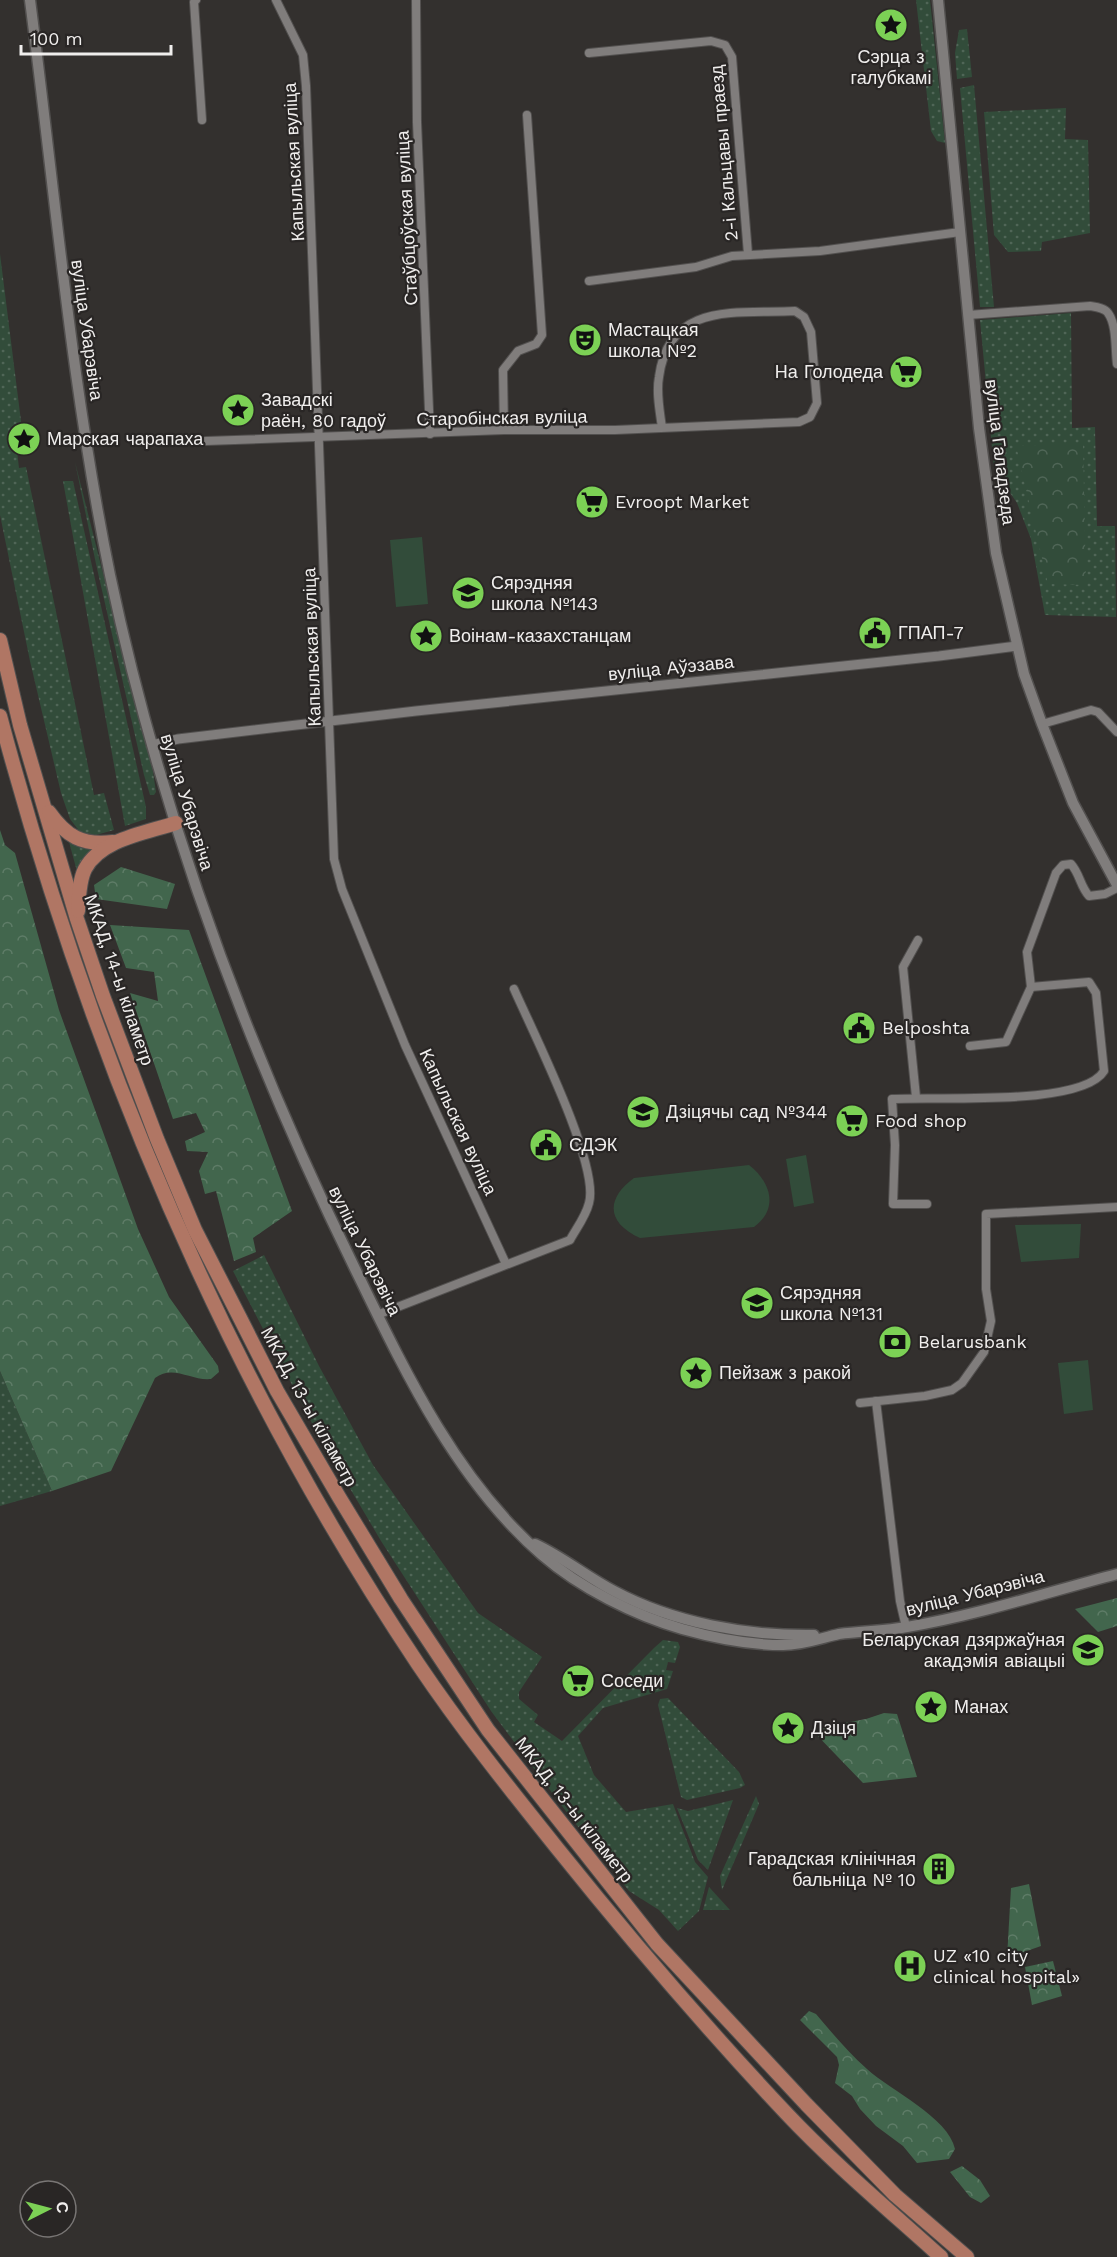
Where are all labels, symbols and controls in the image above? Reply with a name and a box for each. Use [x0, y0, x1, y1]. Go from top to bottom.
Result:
place icon: Сэрца з галубкамі [873, 7, 909, 43]
scale bar [21, 18, 171, 56]
text: 100 m [30, 28, 83, 49]
place label: Сэрца з галубкамі [851, 46, 931, 88]
street label: 2-і Кальцавы праезд [705, 64, 742, 242]
street label: Капыльская вуліца [279, 81, 308, 242]
street label: Стаўбцоўская вуліца [391, 129, 422, 306]
street label: вуліца Убарэвіча [67, 258, 108, 403]
place label: Мастацкая школа №2 [608, 319, 699, 361]
theatre icon: Мастацкая школа №2 [567, 322, 603, 358]
supermarket icon: На Голодеда [888, 354, 924, 390]
place label: На Голодеда [775, 361, 884, 382]
street label: вуліца Галадзеда [981, 378, 1020, 527]
place label: Завадскі раён, 80 гадоў [261, 389, 386, 431]
place icon: Завадскі раён, 80 гадоў [220, 392, 256, 428]
street label: Старобінская вуліца [416, 405, 589, 429]
place icon: Марская чарапаха [6, 421, 42, 457]
place label: Марская чарапаха [47, 428, 204, 449]
supermarket icon: Evroopt Market [574, 484, 610, 520]
place label: Evroopt Market [615, 491, 750, 512]
street label: Капыльская вуліца [298, 566, 325, 727]
place label: Сярэдняя школа №143 [491, 572, 598, 614]
school or university icon: Сярэдняя школа №143 [450, 575, 486, 611]
public building icon: ГПАП-7 [857, 615, 893, 651]
place icon: Воінам-казахстанцам [408, 618, 444, 654]
place label: ГПАП-7 [898, 622, 964, 643]
place label: Воінам-казахстанцам [449, 625, 631, 646]
street label: вуліца Аўэзава [607, 650, 736, 685]
street label: вуліца Убарэвіча [157, 731, 219, 874]
street label: МКАД, 14-ы кіламетр [80, 892, 159, 1068]
public building icon: Belposhta [841, 1010, 877, 1046]
place label: Belposhta [882, 1017, 970, 1038]
street label: Капыльская вуліца [415, 1045, 502, 1199]
school or university icon: Дзіцячы сад №344 [625, 1094, 661, 1130]
place label: Дзіцячы сад №344 [666, 1101, 827, 1122]
supermarket icon: Food shop [834, 1103, 870, 1139]
place label: Food shop [875, 1110, 967, 1131]
public building icon: СДЭК [528, 1127, 564, 1163]
place label: СДЭК [569, 1134, 618, 1155]
street label: вуліца Убарэвіча [325, 1182, 406, 1320]
place label: Сярэдняя школа №131 [780, 1282, 883, 1324]
school or university icon: Сярэдняя школа №131 [739, 1285, 775, 1321]
street label: МКАД, 13-ы кіламетр [257, 1323, 362, 1490]
bank icon: Belarusbank [877, 1324, 913, 1360]
place label: Belarusbank [918, 1331, 1027, 1352]
place icon: Пейзаж з ракой [678, 1355, 714, 1391]
place label: Пейзаж з ракой [719, 1362, 851, 1383]
street label: вуліца Убарэвіча [904, 1565, 1047, 1620]
place label: Беларуская дзяржаўная акадэмія авіацыі [862, 1629, 1065, 1671]
school or university icon: Беларуская дзяржаўная акадэмія авіацыі [1070, 1632, 1106, 1668]
supermarket icon: Соседи [560, 1663, 596, 1699]
place label: Соседи [601, 1670, 663, 1691]
place icon: Манах [913, 1689, 949, 1725]
place label: Манах [954, 1696, 1008, 1717]
place icon: Дзіця [770, 1710, 806, 1746]
place label: Дзіця [811, 1717, 856, 1738]
street label: МКАД, 13-ы кіламетр [511, 1733, 638, 1887]
place label: Гарадская клінічная бальніца № 10 [748, 1848, 916, 1890]
building icon: Гарадская клінічная бальніца № 10 [921, 1851, 957, 1887]
place label: UZ «10 city clinical hospital» [933, 1945, 1080, 1987]
hospital icon: UZ «10 city clinical hospital» [892, 1948, 928, 1984]
north arrow [18, 2179, 78, 2239]
text: С [52, 2201, 73, 2215]

